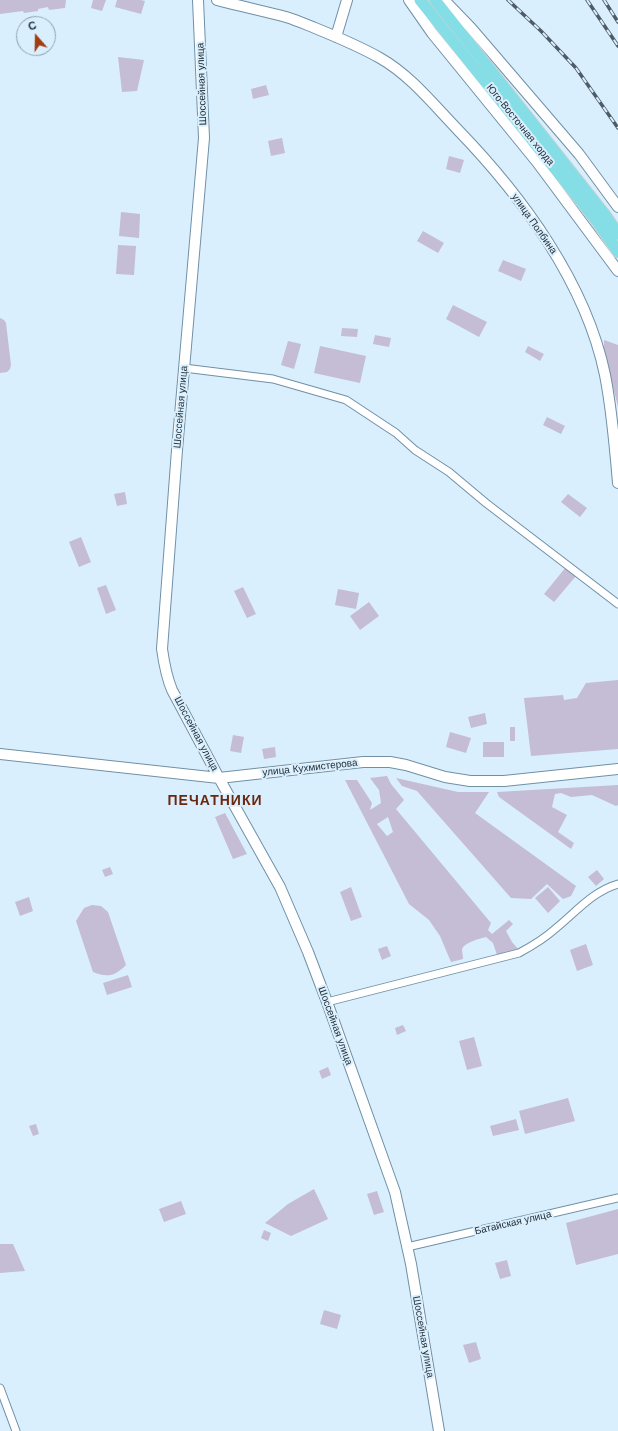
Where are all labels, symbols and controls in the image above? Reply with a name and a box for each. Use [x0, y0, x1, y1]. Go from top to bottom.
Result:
north arrow [16, 16, 56, 56]
text: С [26, 19, 38, 33]
street label: Шоссейная улица [195, 42, 209, 126]
street label: Юго-Восточная хорда [484, 82, 556, 168]
street label: улица Полбина [509, 191, 559, 257]
street label: Шоссейная улица [171, 365, 191, 449]
street label: Шоссейная улица [171, 695, 221, 773]
street label: улица Кухмистерова [262, 757, 358, 779]
district label: ПЕЧАТНИКИ [168, 793, 262, 809]
street label: Шоссейная улица [315, 985, 355, 1067]
street label: Батайская улица [473, 1208, 553, 1238]
street label: Шоссейная улица [410, 1295, 436, 1379]

